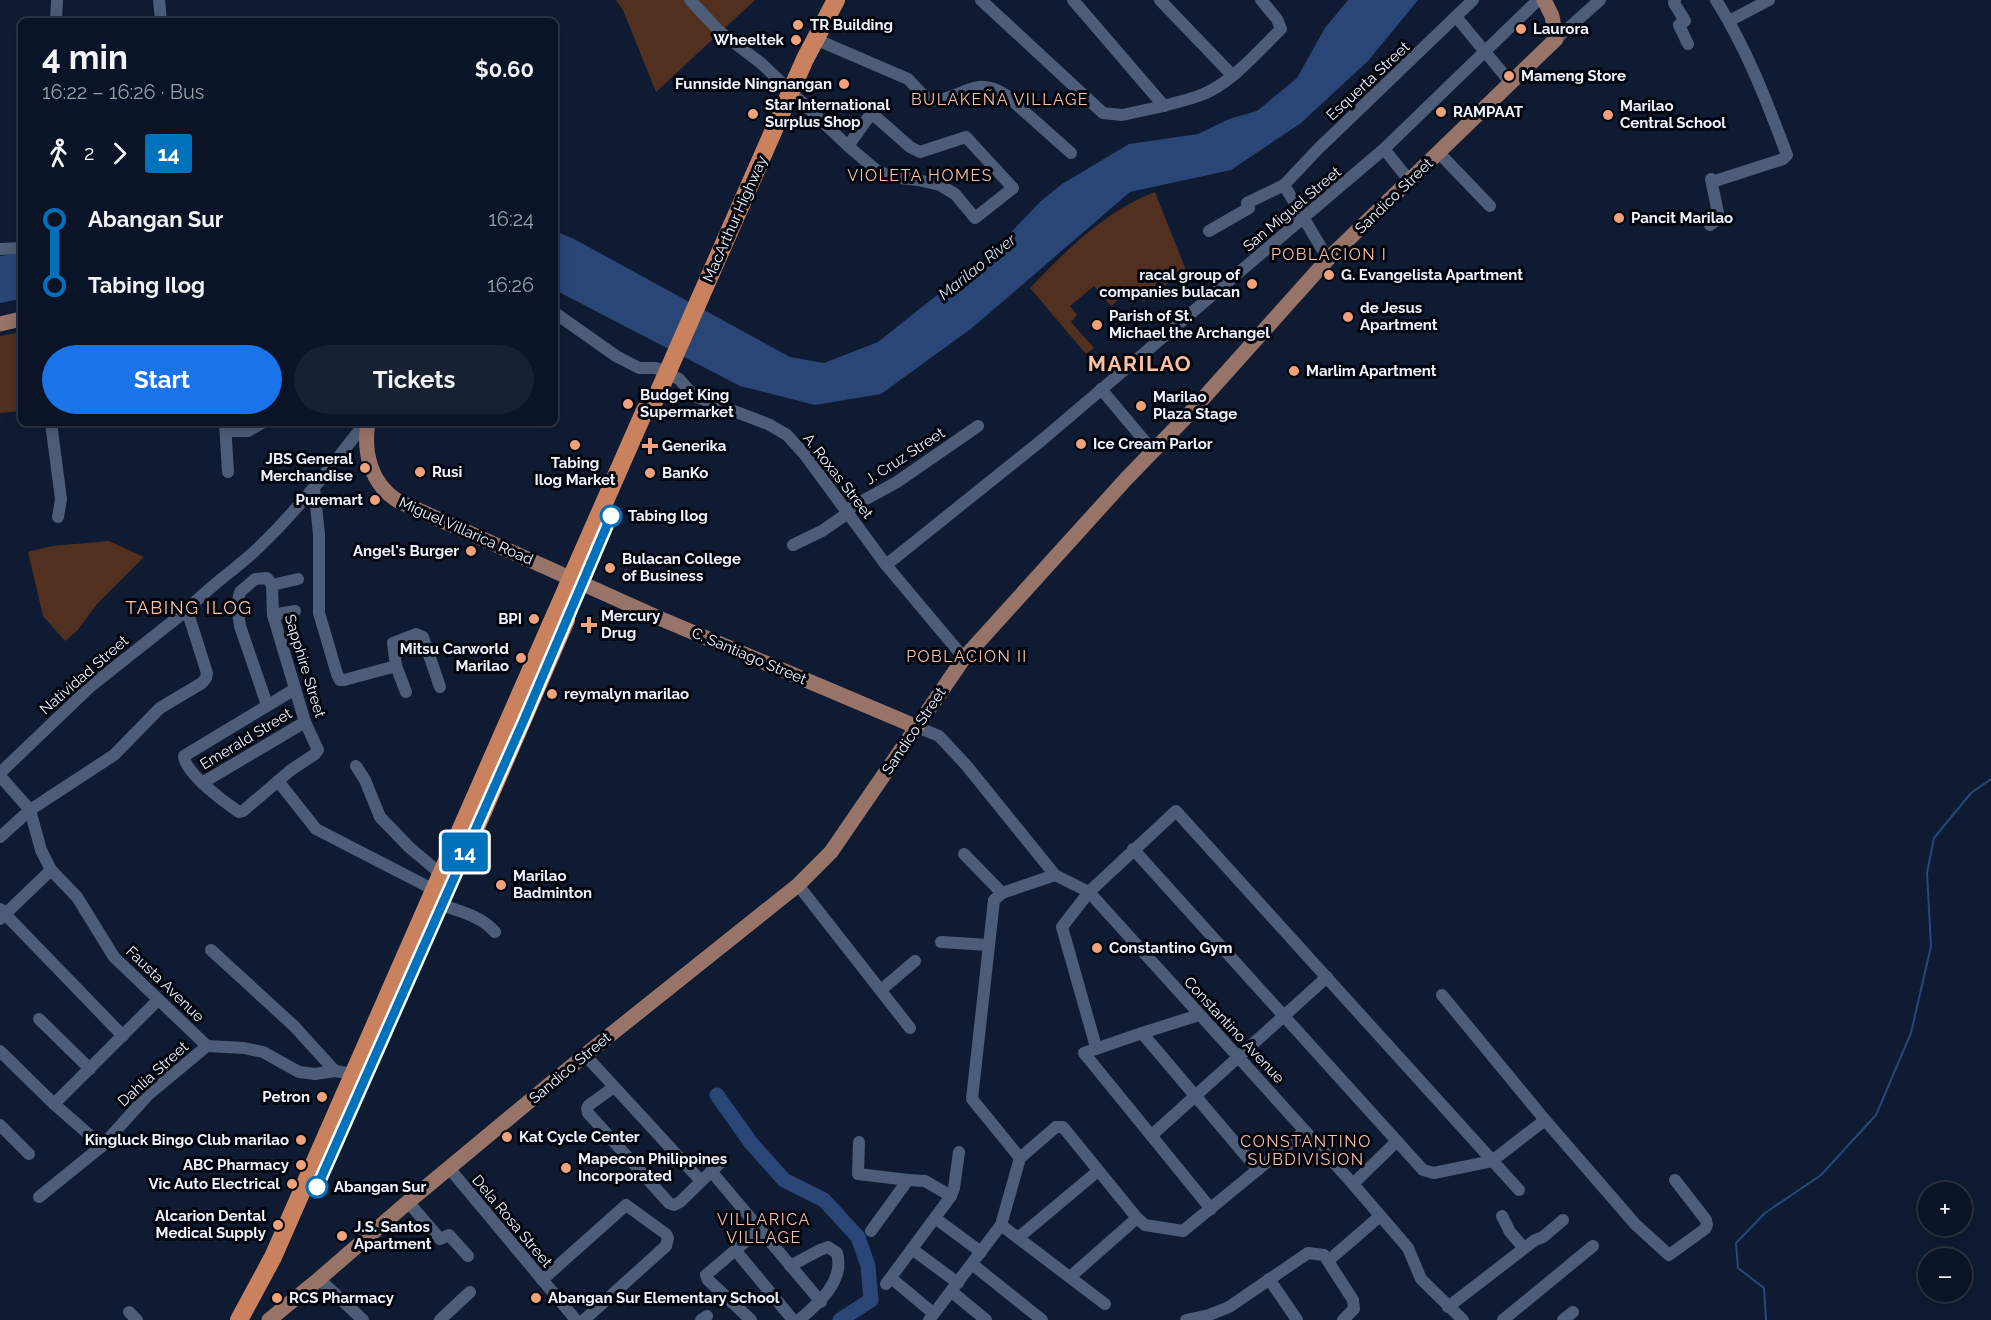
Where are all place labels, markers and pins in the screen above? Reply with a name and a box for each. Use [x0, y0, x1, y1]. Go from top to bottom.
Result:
place label: TR Building [810, 16, 893, 34]
marker: TR Building [791, 18, 805, 32]
place label: Laurora [1533, 20, 1589, 38]
marker: Laurora [1514, 22, 1528, 36]
place label: Wheeltek [713, 31, 785, 49]
marker: Wheeltek [789, 33, 803, 47]
place label: Mameng Store [1521, 67, 1626, 85]
marker: Mameng Store [1502, 69, 1516, 83]
place label: Funnside Ningnangan [675, 75, 832, 93]
marker: Funnside Ningnangan [837, 77, 851, 91]
place label: Star International Surplus Shop [765, 96, 890, 131]
place label: Marilao Central School [1620, 97, 1726, 132]
place label: RAMPAAT [1453, 103, 1524, 121]
marker: RAMPAAT [1434, 105, 1448, 119]
marker: Star International Surplus Shop [746, 107, 760, 121]
marker: Marilao Central School [1601, 108, 1615, 122]
place label: Pancit Marilao [1631, 209, 1733, 227]
marker: Pancit Marilao [1612, 211, 1626, 225]
place label: racal group of companies bulacan [1099, 266, 1240, 301]
place label: G. Evangelista Apartment [1341, 266, 1523, 284]
marker: G. Evangelista Apartment [1322, 268, 1336, 282]
marker: racal group of companies bulacan [1245, 277, 1259, 291]
place label: de Jesus Apartment [1360, 299, 1438, 334]
place label: Parish of St. Michael the Archangel [1109, 307, 1270, 342]
marker: de Jesus Apartment [1341, 310, 1355, 324]
marker: Parish of St. Michael the Archangel [1090, 318, 1104, 332]
place label: Marlim Apartment [1306, 362, 1437, 380]
marker: Marlim Apartment [1287, 364, 1301, 378]
place label: Budget King Supermarket [640, 386, 734, 421]
place label: Marilao Plaza Stage [1153, 388, 1237, 423]
marker: Budget King Supermarket [621, 397, 635, 411]
marker: Marilao Plaza Stage [1134, 399, 1148, 413]
place label: Ice Cream Parlor [1093, 435, 1213, 453]
place label: Generika [662, 437, 727, 455]
marker: Ice Cream Parlor [1074, 437, 1088, 451]
marker: Tabing Ilog Market [568, 438, 582, 452]
marker: Generika [643, 439, 657, 453]
place label: JBS General Merchandise [260, 450, 353, 485]
place label: Tabing Ilog Market [534, 454, 616, 489]
marker: JBS General Merchandise [358, 461, 372, 475]
place label: Rusi [432, 463, 462, 481]
place label: BanKo [662, 464, 708, 482]
marker: Rusi [413, 465, 427, 479]
marker: BanKo [643, 466, 657, 480]
place label: Puremart [296, 491, 363, 509]
marker: Puremart [368, 493, 382, 507]
marker: Tabing Ilog [600, 505, 622, 527]
place label: Tabing Ilog [628, 507, 708, 525]
place label: Angel's Burger [353, 542, 459, 560]
marker: Angel's Burger [464, 544, 478, 558]
place label: Bulacan College of Business [622, 550, 741, 585]
marker: Bulacan College of Business [603, 561, 617, 575]
place label: Mercury Drug [601, 607, 661, 642]
place label: BPI [498, 610, 522, 628]
marker: BPI [527, 612, 541, 626]
marker: Mercury Drug [582, 618, 596, 632]
place label: Mitsu Carworld Marilao [400, 640, 509, 675]
marker: Mitsu Carworld Marilao [514, 651, 528, 665]
place label: reymalyn marilao [564, 685, 689, 703]
marker: reymalyn marilao [545, 687, 559, 701]
place label: Marilao Badminton [513, 867, 592, 902]
marker: Marilao Badminton [494, 878, 508, 892]
place label: Constantino Gym [1109, 939, 1232, 957]
marker: Constantino Gym [1090, 941, 1104, 955]
place label: Petron [262, 1088, 310, 1106]
marker: Petron [315, 1090, 329, 1104]
place label: Kat Cycle Center [519, 1128, 640, 1146]
marker: Kat Cycle Center [500, 1130, 514, 1144]
place label: Kingluck Bingo Club marilao [85, 1131, 289, 1149]
marker: Kingluck Bingo Club marilao [294, 1133, 308, 1147]
place label: Mapecon Philippines Incorporated [578, 1150, 727, 1185]
place label: ABC Pharmacy [183, 1156, 290, 1174]
marker: ABC Pharmacy [294, 1158, 308, 1172]
marker: Mapecon Philippines Incorporated [559, 1161, 573, 1175]
place label: Vic Auto Electrical [148, 1175, 280, 1193]
marker: Abangan Sur [306, 1176, 328, 1198]
marker: Vic Auto Electrical [285, 1177, 299, 1191]
place label: Abangan Sur [334, 1178, 426, 1196]
place label: Alcarion Dental Medical Supply [155, 1207, 267, 1242]
marker: Alcarion Dental Medical Supply [271, 1218, 285, 1232]
place label: J.S. Santos Apartment [354, 1218, 432, 1253]
marker: J.S. Santos Apartment [335, 1229, 349, 1243]
place label: RCS Pharmacy [289, 1289, 395, 1307]
place label: Abangan Sur Elementary School [548, 1289, 780, 1307]
marker: RCS Pharmacy [270, 1291, 284, 1305]
marker: Abangan Sur Elementary School [529, 1291, 543, 1305]

